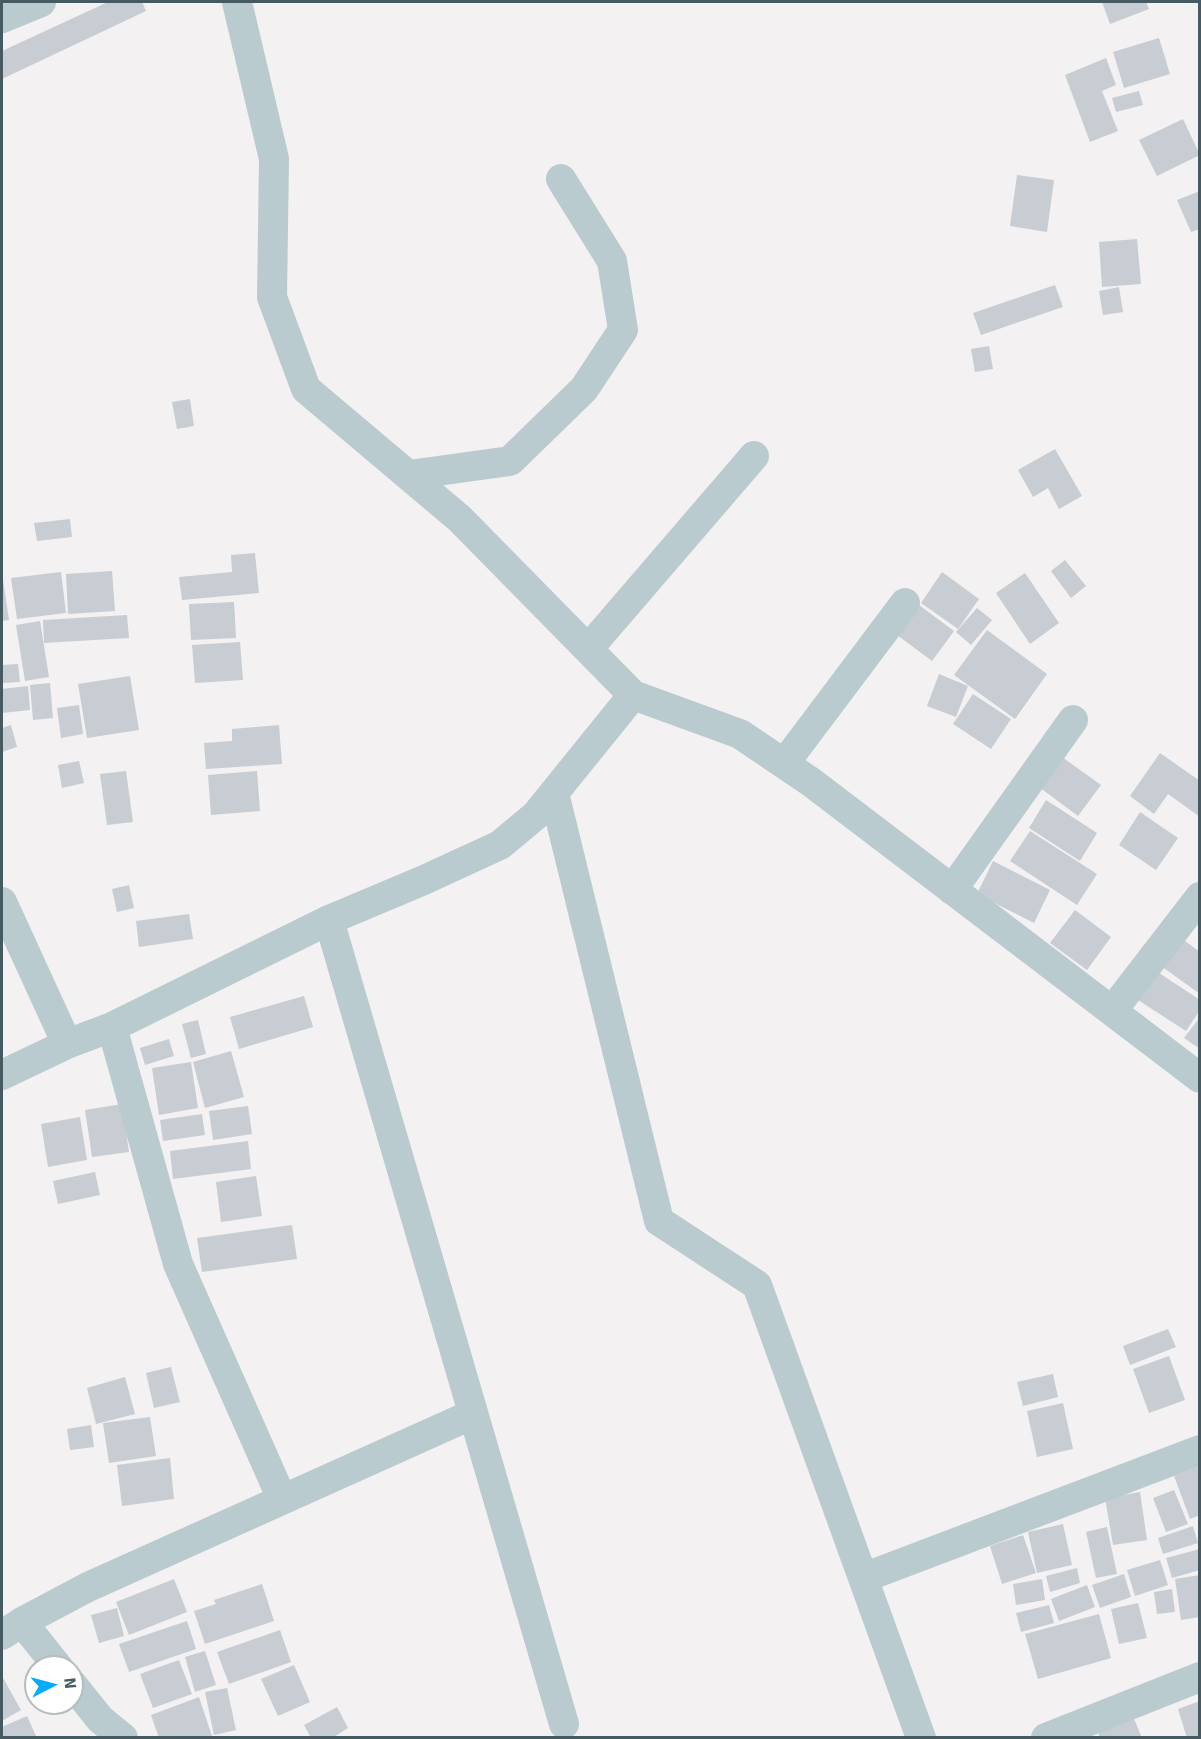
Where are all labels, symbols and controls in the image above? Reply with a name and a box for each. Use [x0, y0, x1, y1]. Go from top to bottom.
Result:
north arrow [24, 1655, 84, 1715]
text: N [59, 1677, 80, 1690]

